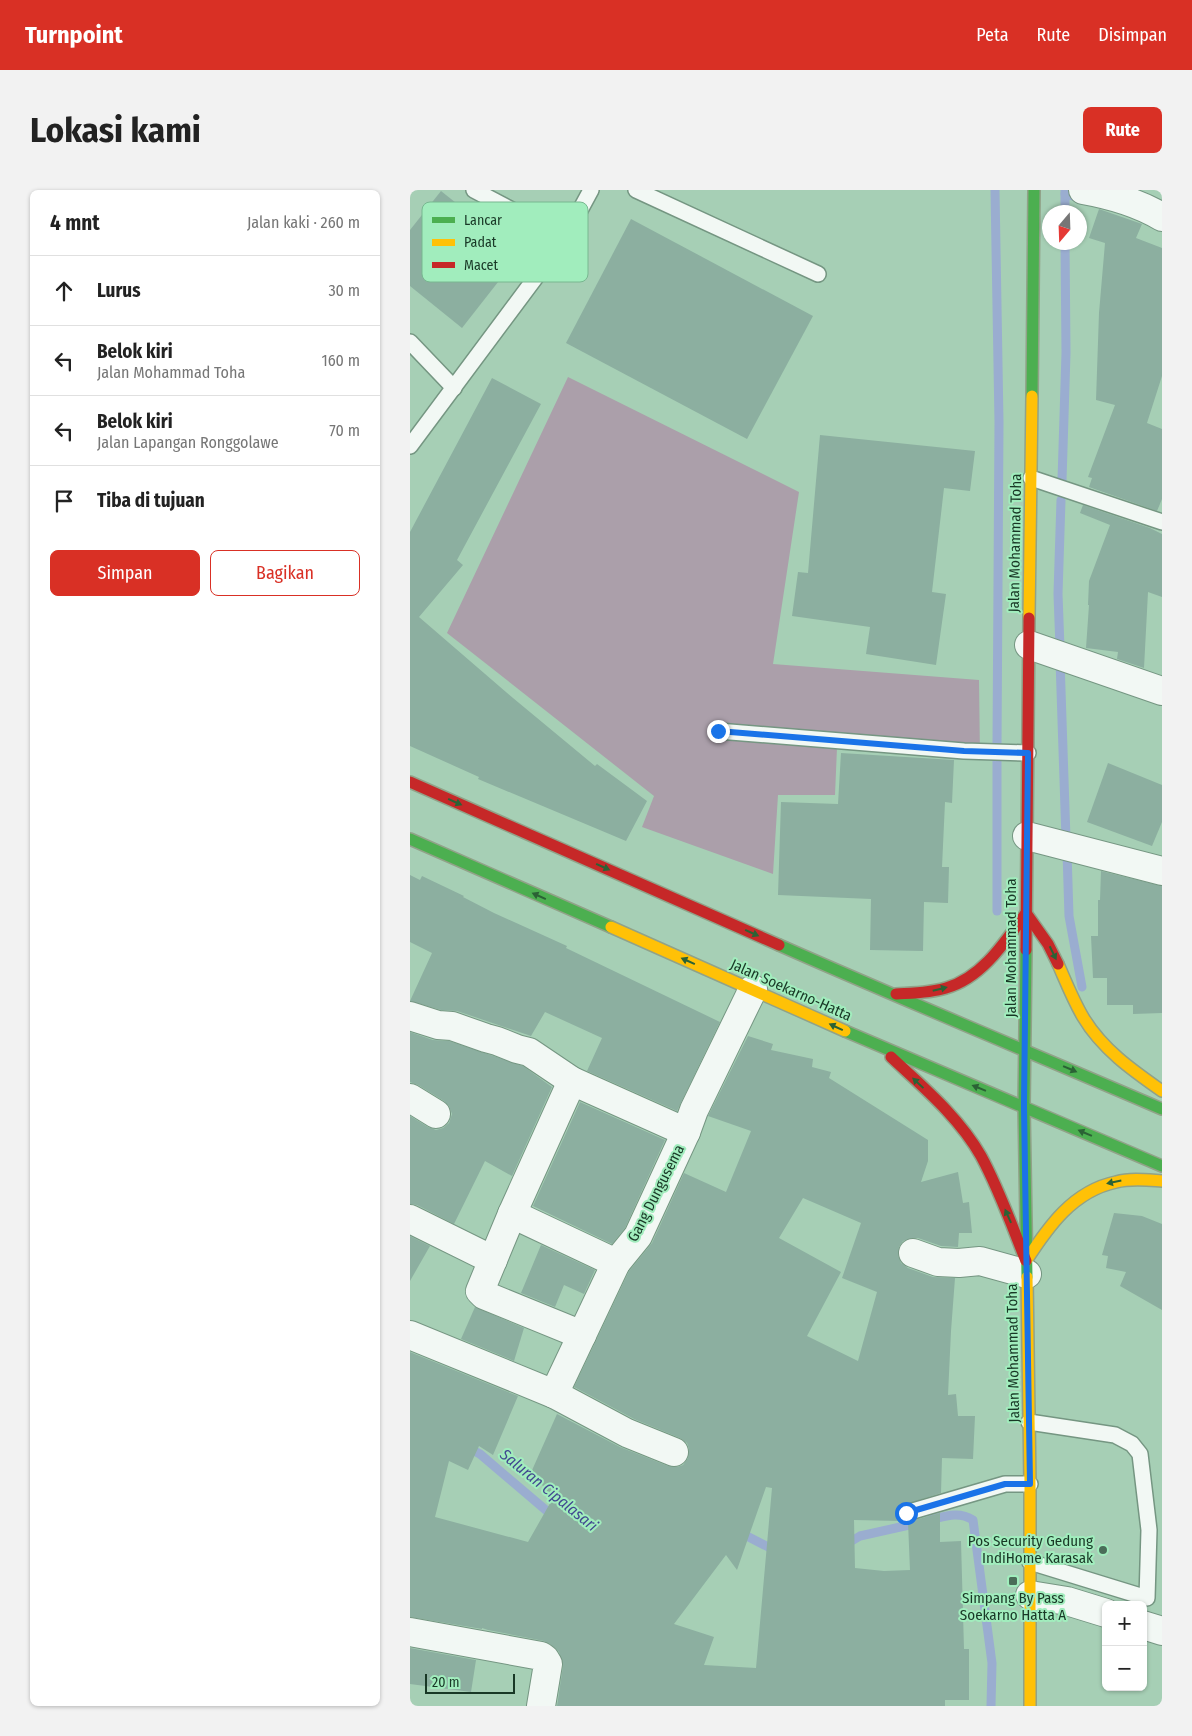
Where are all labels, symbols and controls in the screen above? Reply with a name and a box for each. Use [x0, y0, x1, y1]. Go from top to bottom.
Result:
text: Turnpoint [25, 21, 123, 49]
text: Peta [976, 24, 1008, 46]
text: Rute [1036, 24, 1070, 46]
text: Disimpan [1098, 24, 1167, 46]
button: Rute [1083, 107, 1162, 153]
text: Lokasi kami [30, 109, 201, 151]
legend [422, 202, 588, 282]
north arrow [1042, 205, 1087, 250]
text: 4 mnt [50, 210, 100, 236]
text: Lancar [464, 212, 502, 229]
text: Jalan kaki · 260 m [247, 213, 360, 232]
text: Padat [464, 234, 497, 251]
text: Macet [464, 257, 498, 274]
icon: ahead [50, 277, 78, 305]
text: Lurus [97, 279, 141, 302]
text: 30 m [328, 281, 360, 300]
text: Belok kiri [97, 340, 173, 363]
icon: left [50, 347, 78, 375]
text: 160 m [321, 351, 360, 370]
text: Jalan Mohammad Toha [97, 363, 245, 382]
text: Belok kiri [97, 410, 173, 433]
icon: left [50, 417, 78, 445]
text: 70 m [329, 421, 360, 440]
text: Jalan Lapangan Ronggolawe [97, 433, 279, 452]
street label: Jalan Mohammad Toha [1005, 473, 1025, 613]
icon: arrive [50, 487, 78, 515]
text: Tiba di tujuan [97, 489, 205, 512]
button: Simpan [50, 550, 200, 596]
button: Bagikan [210, 550, 360, 596]
route end [707, 720, 730, 743]
one-way arrow [448, 798, 462, 806]
one-way arrow [596, 864, 610, 872]
street label: Jalan Mohammad Toha [1002, 878, 1020, 1018]
one-way arrow [532, 891, 546, 899]
one-way arrow [745, 930, 759, 938]
one-way arrow [1049, 946, 1058, 961]
street label: Jalan Soekarno-Hatta [728, 955, 854, 1025]
one-way arrow [681, 956, 695, 964]
one-way arrow [932, 985, 947, 993]
one-way arrow [829, 1023, 843, 1031]
one-way arrow [1063, 1066, 1077, 1074]
one-way arrow [912, 1077, 924, 1089]
one-way arrow [971, 1084, 986, 1092]
one-way arrow [1078, 1128, 1092, 1136]
street label: Gang Dungusema [624, 1142, 688, 1244]
one-way arrow [1105, 1178, 1121, 1186]
one-way arrow [1004, 1209, 1012, 1223]
street label: Jalan Mohammad Toha [1003, 1283, 1023, 1423]
water label: Saluran Cipalasari [496, 1444, 602, 1535]
route start [895, 1502, 918, 1525]
place label: Pos Security Gedung IndiHome Karasak [968, 1532, 1093, 1567]
marker: Pos Security Gedung IndiHome Karasak [1097, 1544, 1109, 1556]
marker: Simpang By Pass Soekarno Hatta A [1007, 1575, 1019, 1587]
place label: Simpang By Pass Soekarno Hatta A [960, 1589, 1066, 1624]
map controls [1102, 1601, 1147, 1691]
button: + [1102, 1601, 1147, 1646]
button: − [1102, 1646, 1147, 1691]
scale bar [425, 1671, 515, 1694]
text: 20 m [432, 1674, 460, 1691]

